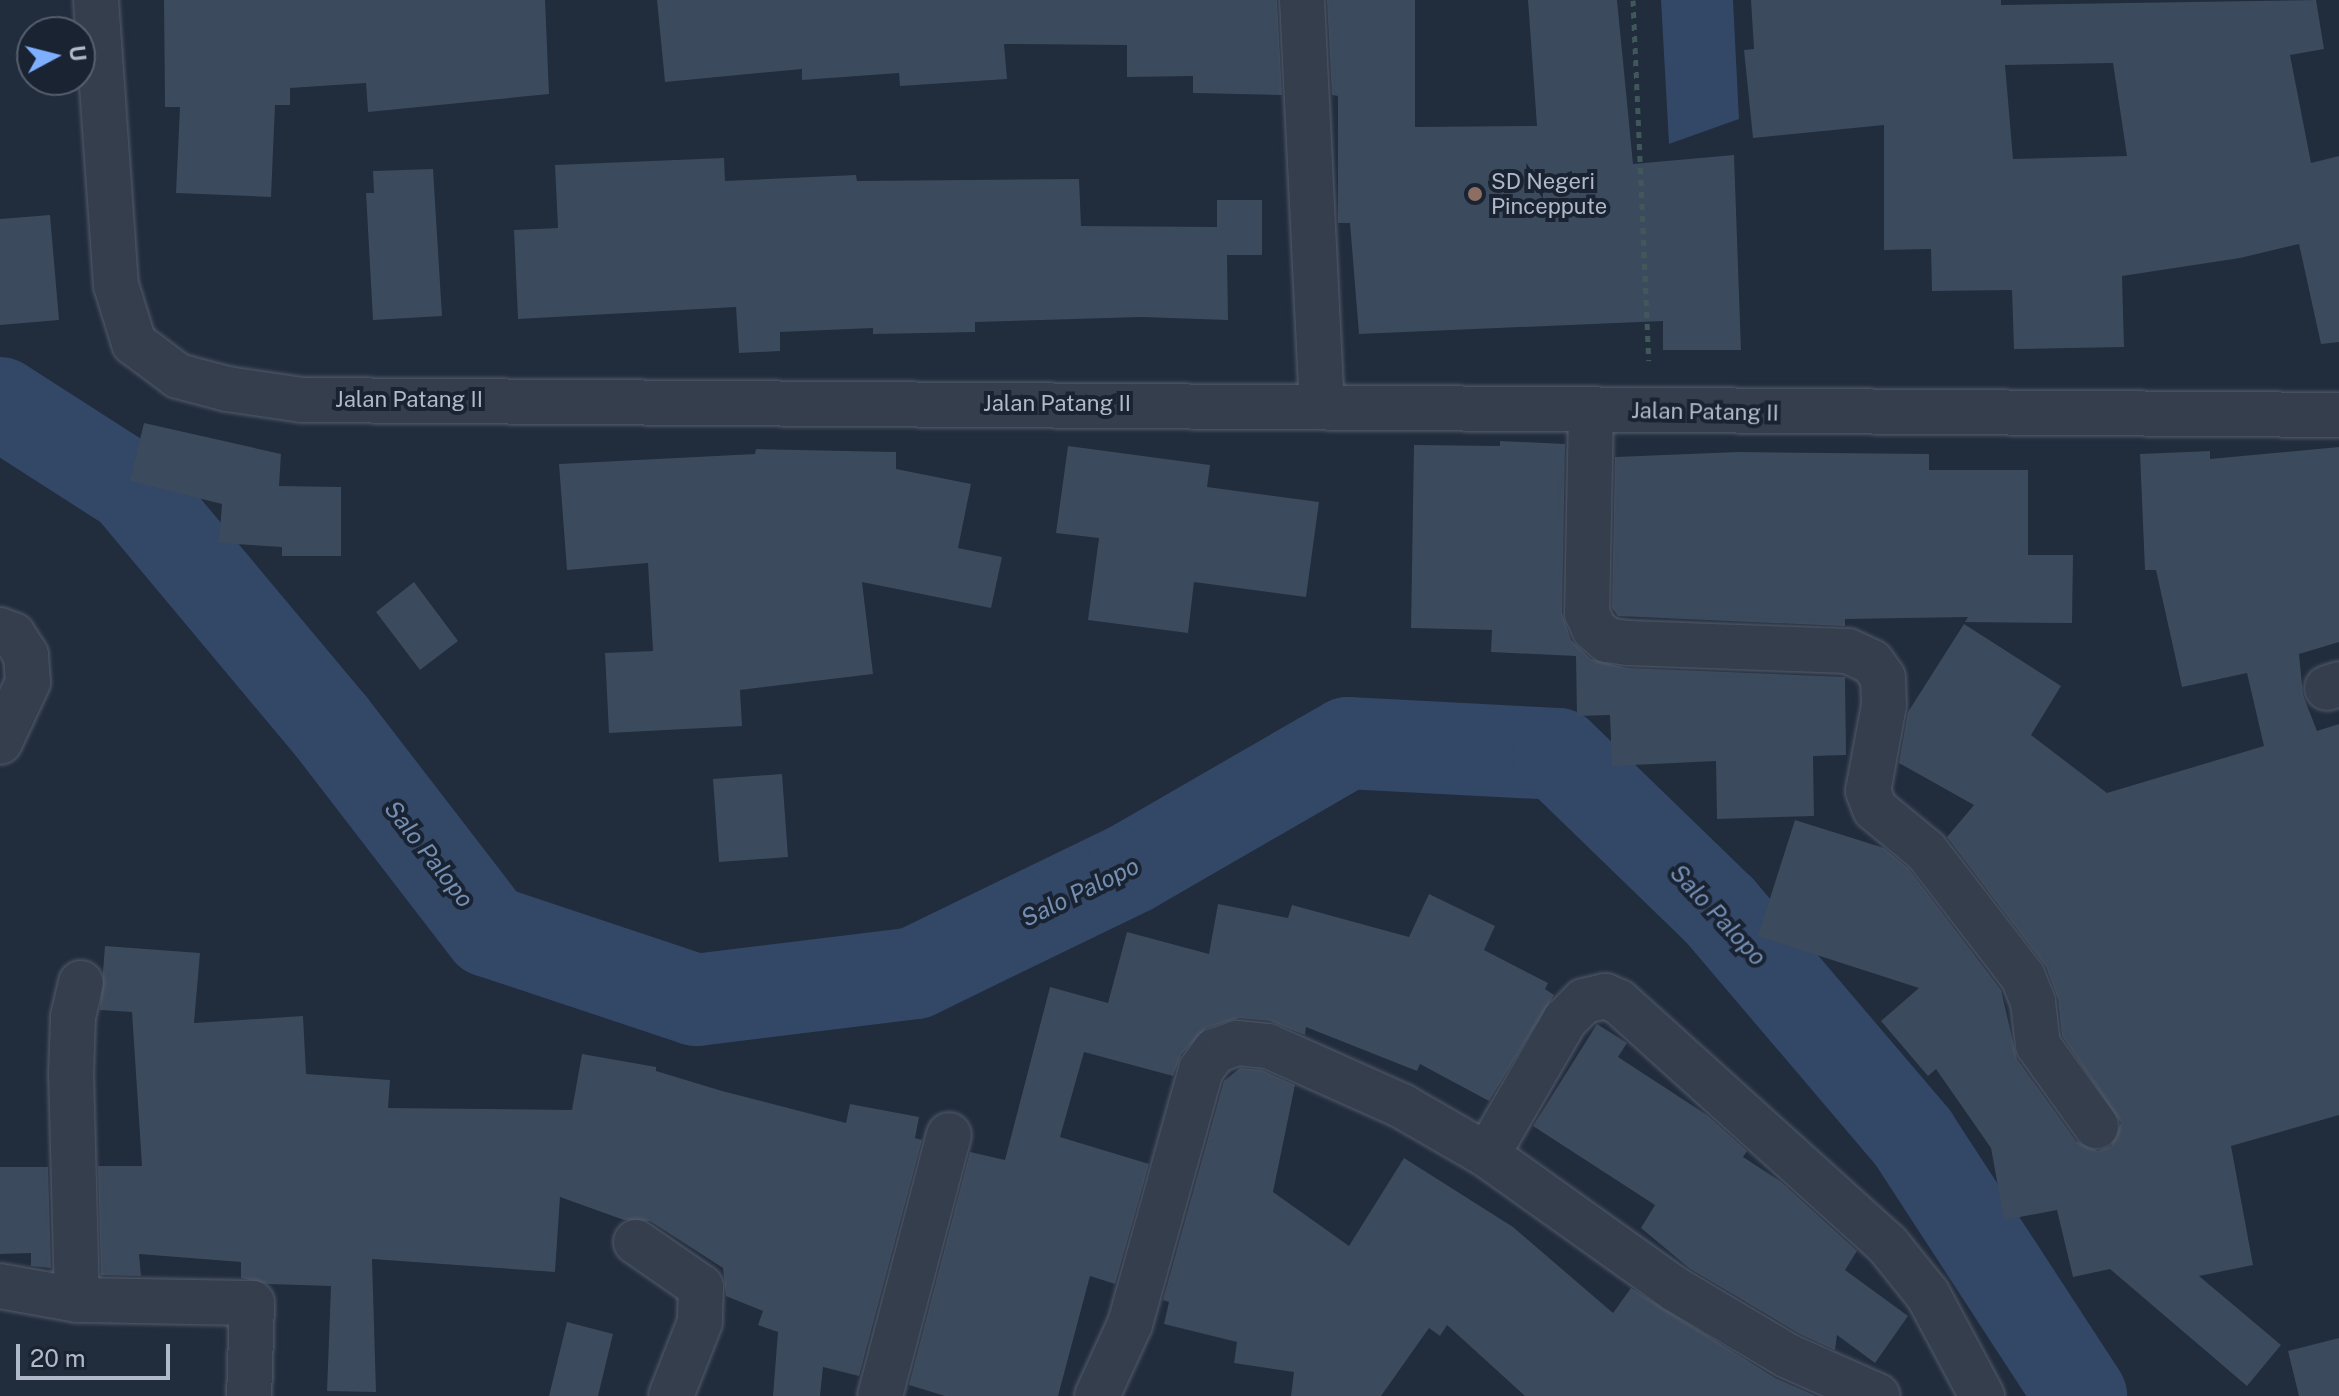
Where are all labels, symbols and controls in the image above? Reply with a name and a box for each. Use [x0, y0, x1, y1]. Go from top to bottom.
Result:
north arrow [16, 16, 96, 96]
text: U [64, 44, 92, 63]
place label: SD Negeri Pinceppute [1491, 168, 1607, 220]
marker: SD Negeri Pinceppute [1466, 185, 1484, 203]
street label: Jalan Patang II [335, 387, 483, 413]
street label: Jalan Patang II [983, 391, 1131, 417]
street label: Jalan Patang II [1631, 398, 1779, 426]
water label: Salo Palopo [378, 795, 480, 913]
water label: Salo Palopo [1016, 851, 1144, 933]
water label: Salo Palopo [1664, 859, 1772, 971]
scale bar [20, 1328, 174, 1378]
text: 20 m [30, 1344, 86, 1372]

